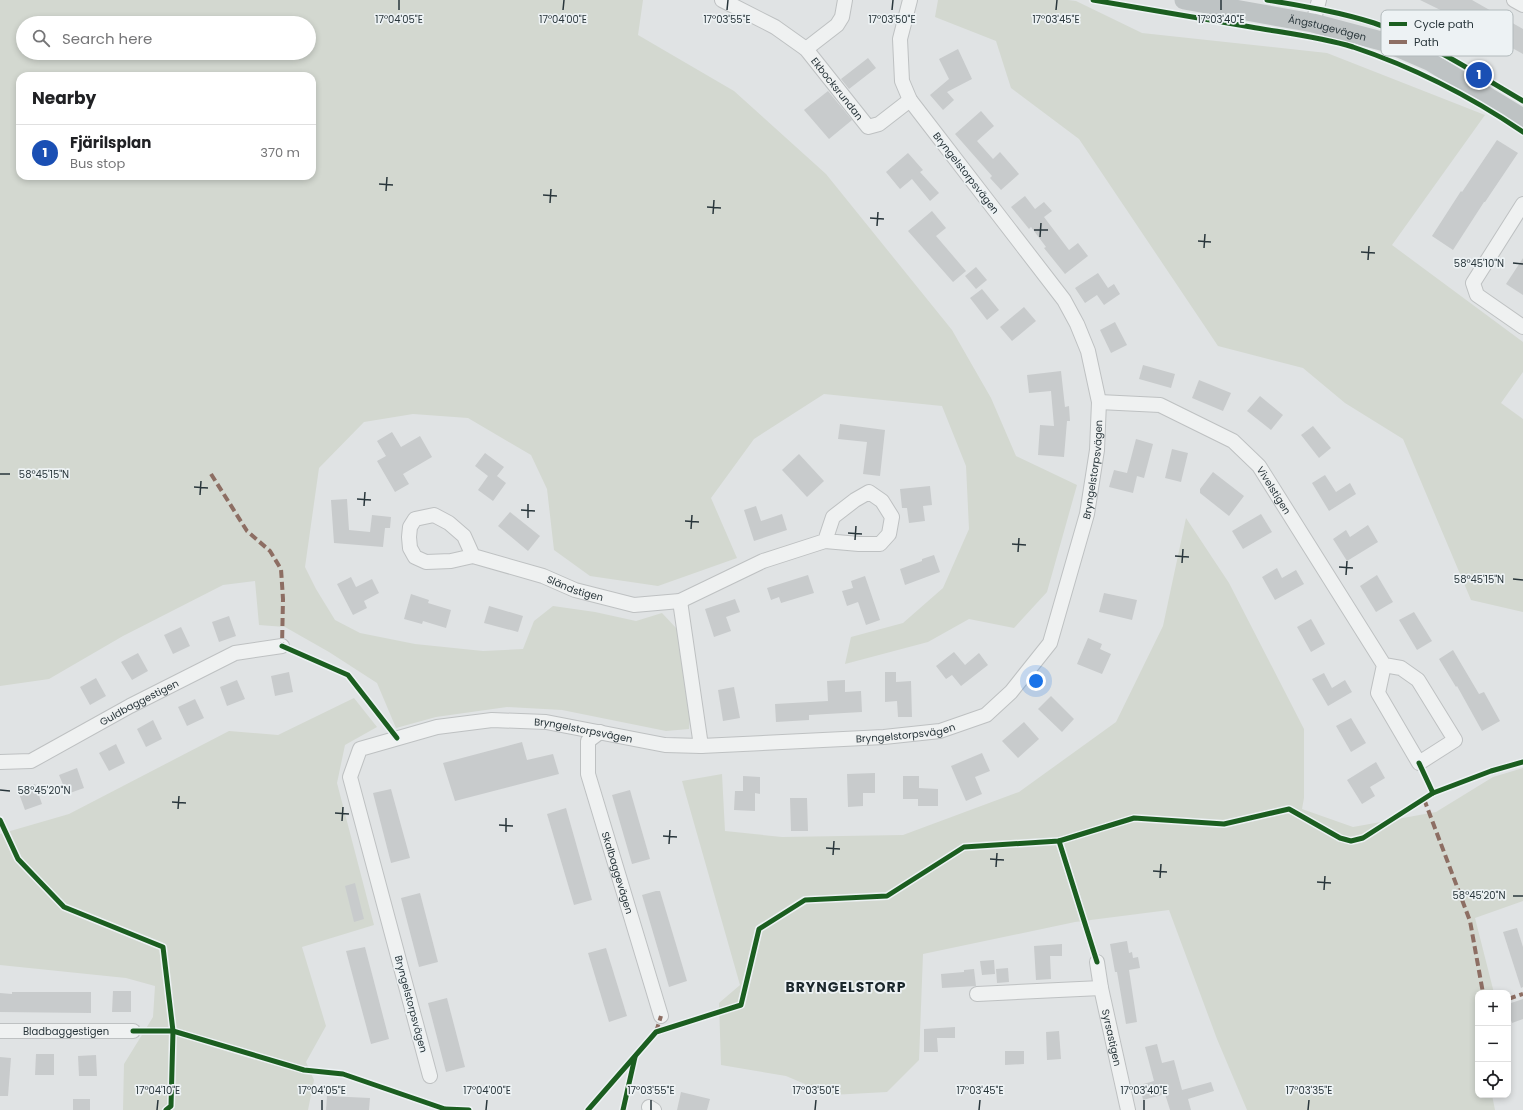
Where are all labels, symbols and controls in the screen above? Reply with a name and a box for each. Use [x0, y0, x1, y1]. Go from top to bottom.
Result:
legend [1381, 10, 1513, 56]
street label: Ängstugevägen [1287, 11, 1368, 44]
text: 17°04'05"E [375, 12, 423, 27]
text: 17°04'00"E [539, 12, 587, 27]
text: 17°03'55"E [703, 12, 751, 27]
text: 17°03'50"E [868, 12, 916, 27]
text: 17°03'45"E [1032, 12, 1080, 27]
text: 17°03'40"E [1197, 12, 1245, 27]
search box [16, 16, 316, 60]
text: Cycle path [1414, 16, 1474, 32]
icon: search [30, 27, 52, 49]
text: Search here [62, 28, 152, 49]
text: Path [1414, 34, 1439, 50]
street label: Ekbocksrundan [808, 54, 867, 123]
pin: 1 [1466, 60, 1492, 90]
text: Nearby [32, 86, 96, 110]
street label: Bryngelstorpsvägen [929, 129, 1003, 217]
text: Fjärilsplan [70, 132, 151, 153]
text: 1 [43, 143, 47, 162]
text: 370 m [260, 143, 300, 162]
text: Bus stop [70, 154, 125, 173]
text: 58°45'10"N [1454, 256, 1504, 271]
street label: Bryngelstorpsvägen [1078, 419, 1106, 521]
street label: Vivelstigen [1253, 463, 1295, 517]
text: 58°45'15"N [19, 467, 69, 482]
street label: Sländstigen [545, 571, 605, 604]
text: 58°45'15"N [1454, 572, 1504, 587]
your location [1026, 671, 1046, 691]
street label: Guldbaggestigen [97, 675, 181, 729]
street label: Bryngelstorpsvägen [534, 714, 634, 746]
street label: Bryngelstorpsvägen [855, 719, 957, 746]
text: 58°45'20"N [18, 783, 70, 798]
street label: Skalbaggevägen [598, 830, 637, 916]
text: 58°45'20"N [1453, 888, 1505, 903]
street label: Bryngelstorpsvägen [391, 954, 431, 1054]
district label: BRYNGELSTORP [786, 977, 906, 997]
map controls [1475, 990, 1511, 1098]
button: + [1475, 990, 1511, 1026]
street label: Syrsastigen [1098, 1008, 1126, 1067]
street label: Bladbaggestigen [23, 1024, 109, 1039]
button: − [1475, 1026, 1511, 1062]
button: locate [1475, 1062, 1511, 1098]
text: 17°04'10"E [136, 1083, 180, 1098]
text: 17°04'05"E [298, 1083, 346, 1098]
text: 17°04'00"E [463, 1083, 511, 1098]
text: 17°03'55"E [627, 1083, 675, 1098]
text: 17°03'50"E [792, 1083, 840, 1098]
text: 17°03'45"E [956, 1083, 1004, 1098]
text: 17°03'40"E [1120, 1083, 1168, 1098]
text: 17°03'35"E [1286, 1083, 1332, 1098]

